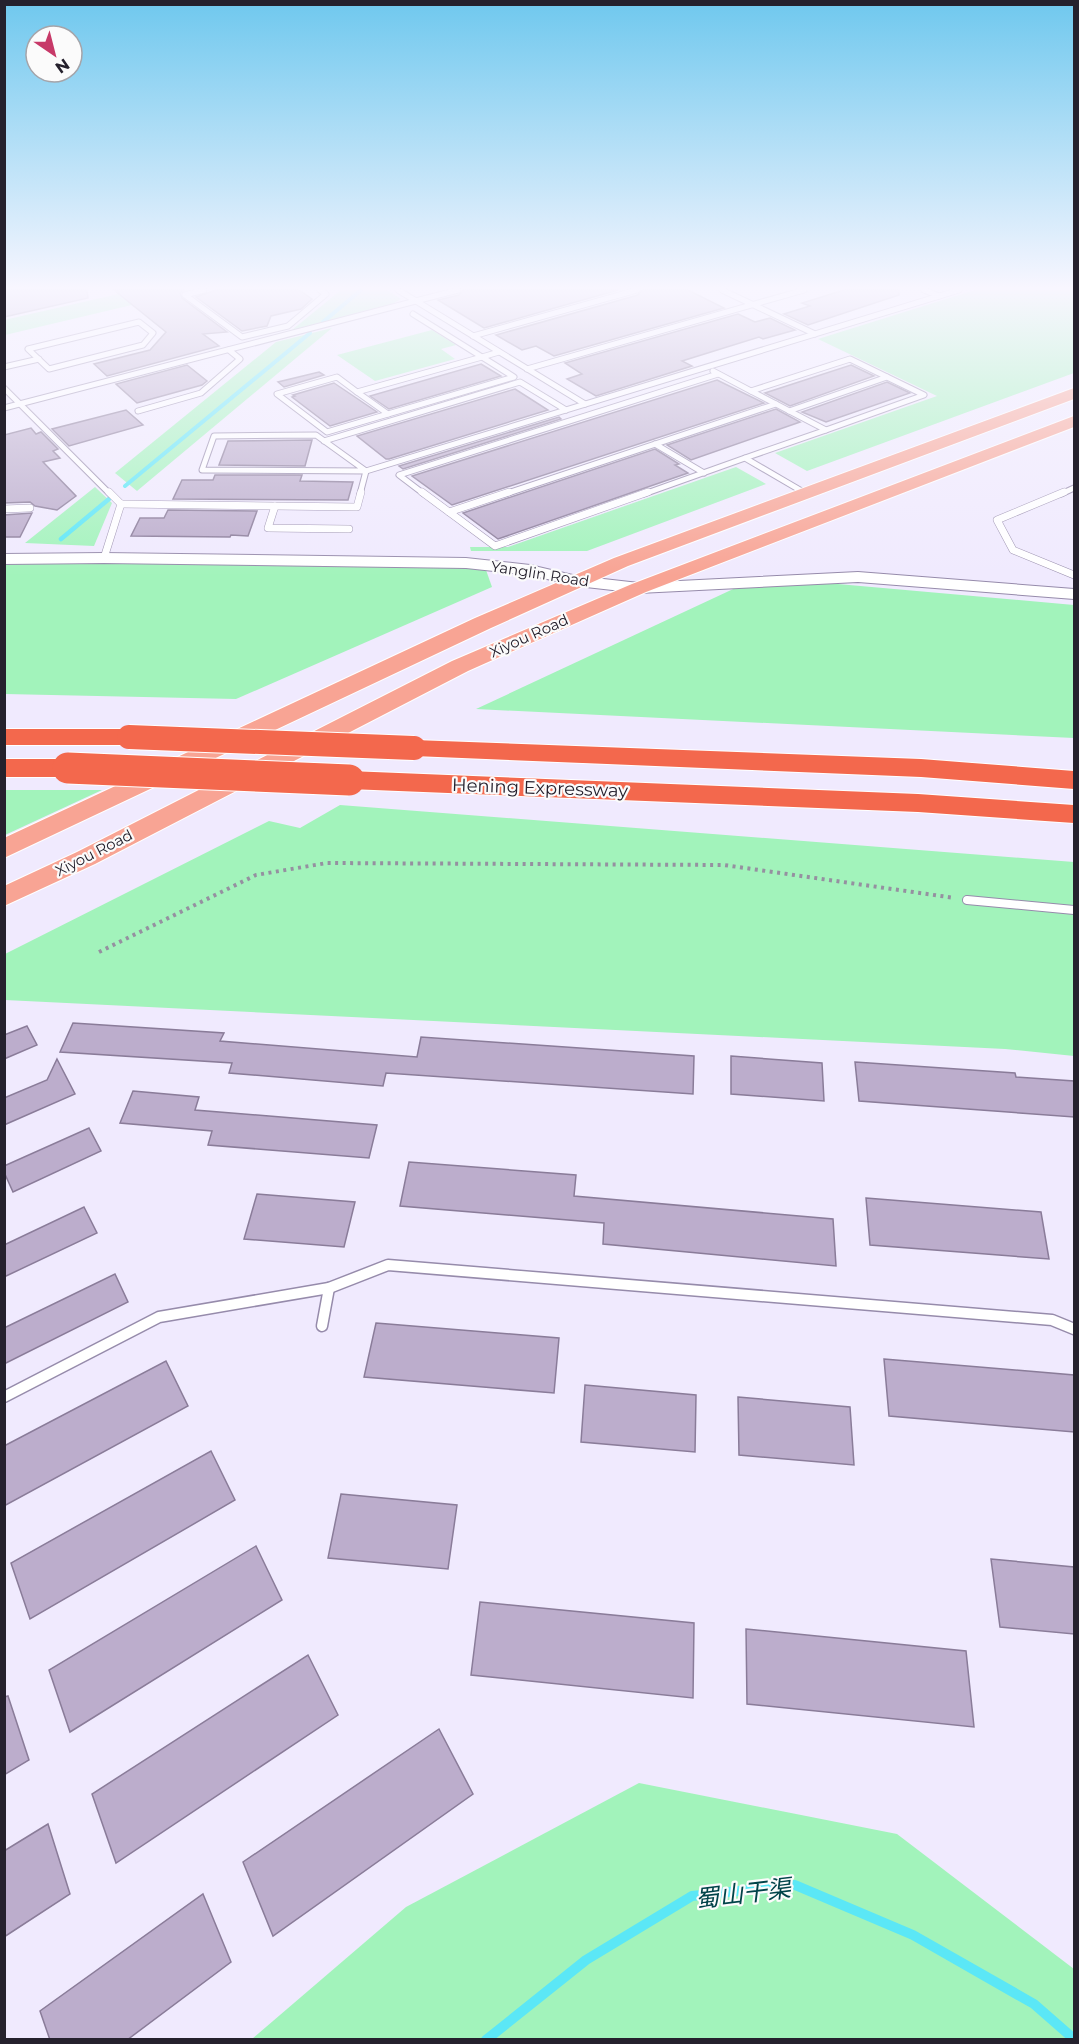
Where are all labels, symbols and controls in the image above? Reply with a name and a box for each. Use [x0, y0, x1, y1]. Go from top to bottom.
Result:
north arrow [24, 24, 84, 84]
text: N [52, 54, 73, 77]
street label: Yanglin Road [490, 556, 591, 591]
street label: Xiyou Road [486, 610, 571, 661]
street label: Hening Expressway [452, 774, 629, 802]
street label: Xiyou Road [52, 825, 136, 880]
water label: 蜀山干渠 [694, 1873, 795, 1914]

